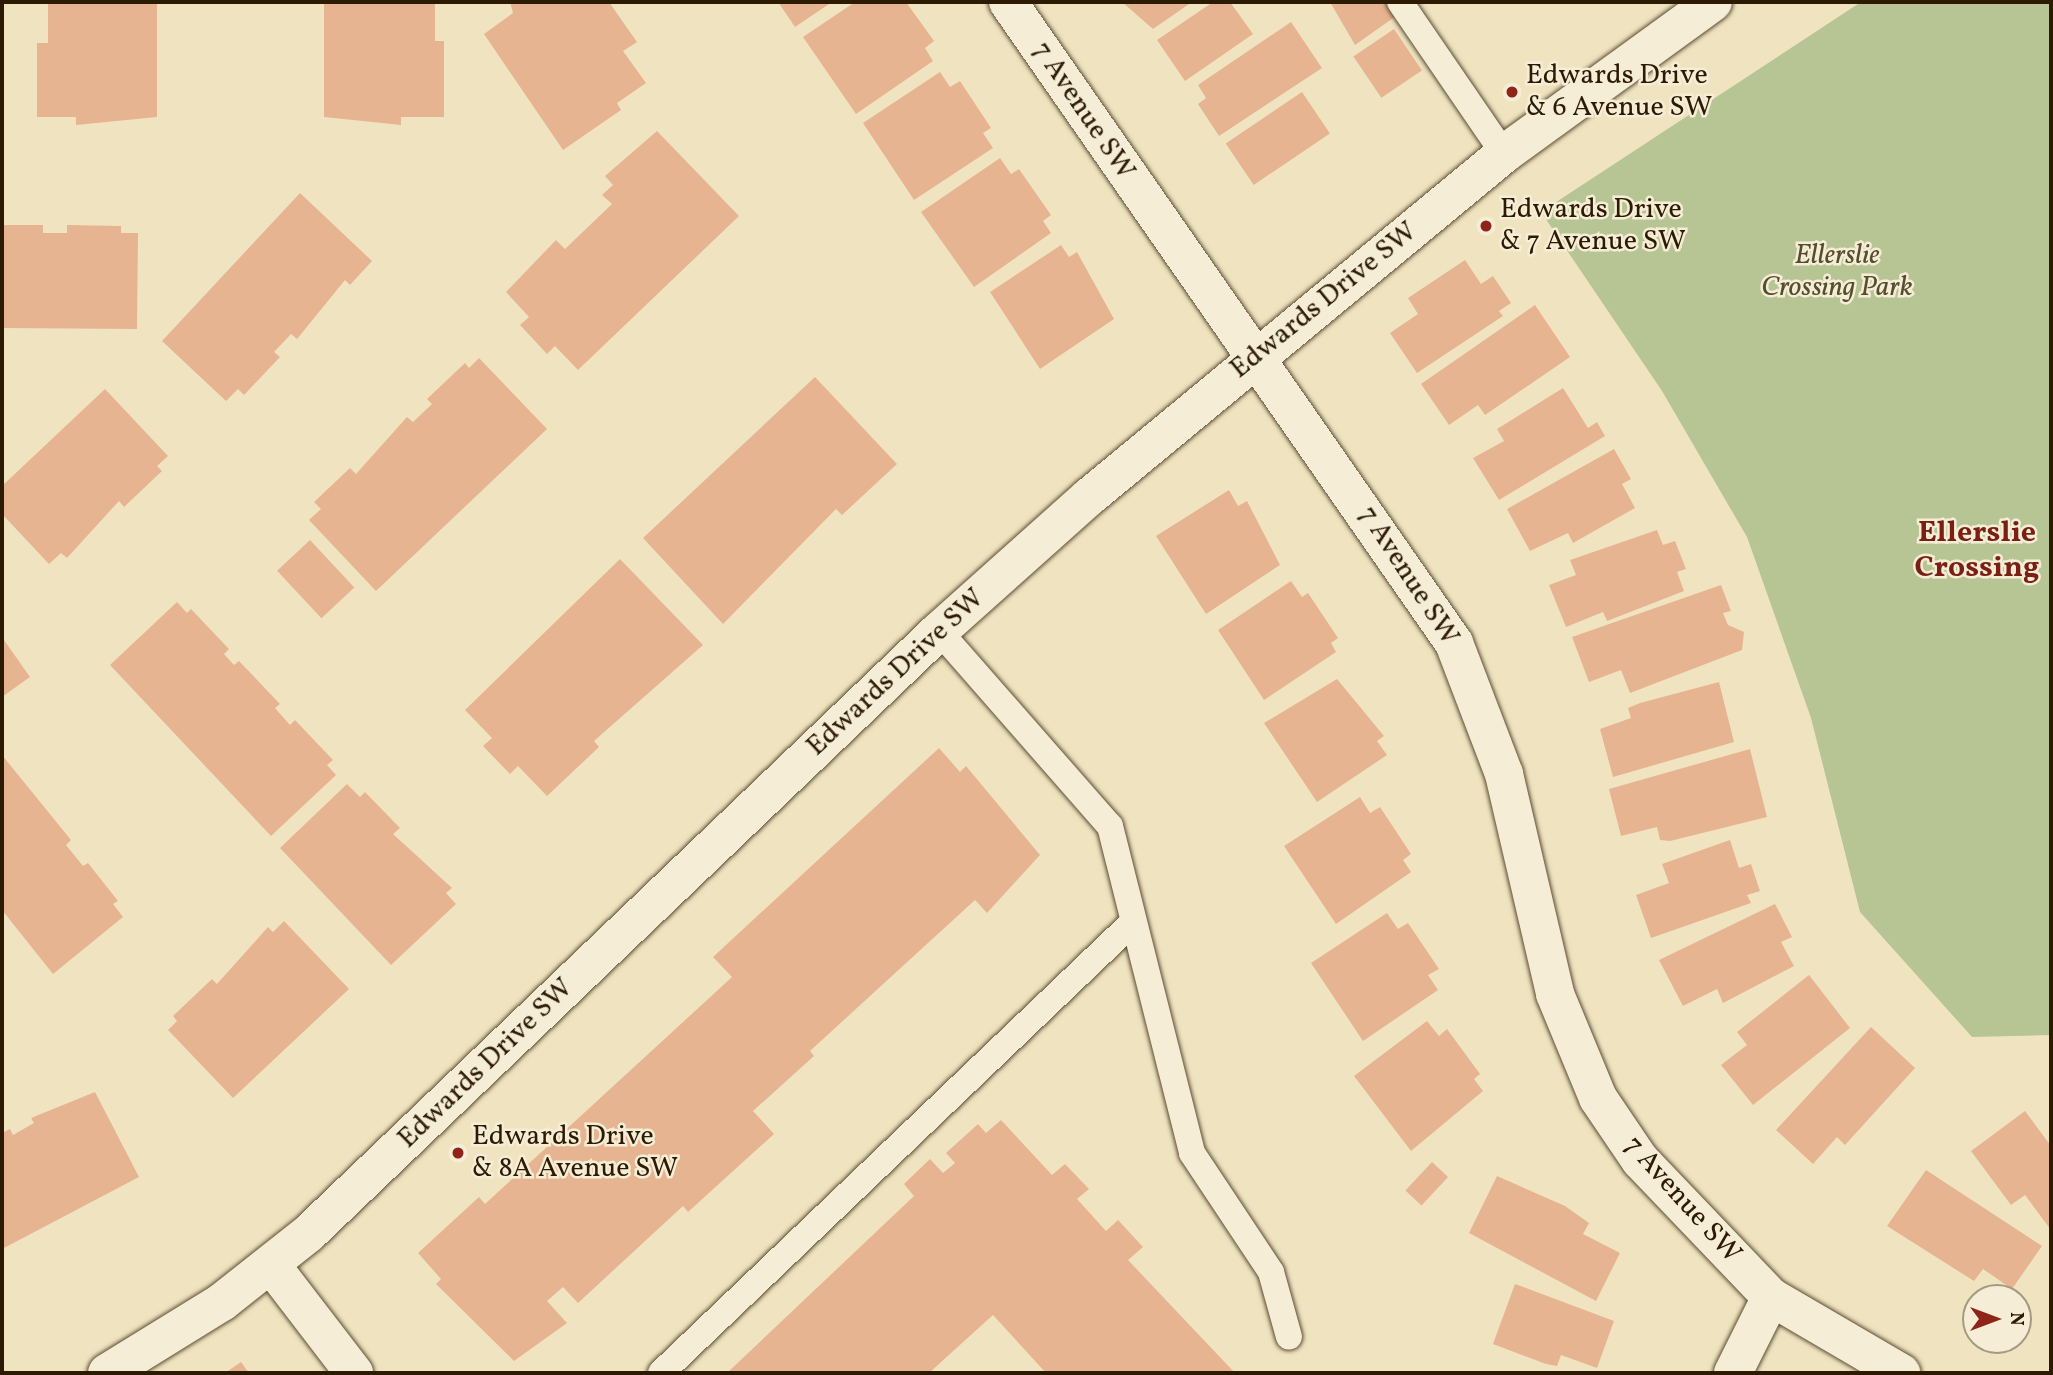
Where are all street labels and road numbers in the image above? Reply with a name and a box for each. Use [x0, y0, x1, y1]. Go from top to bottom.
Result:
street label: 7 Avenue SW [1025, 36, 1141, 186]
street label: Edwards Drive SW [1224, 215, 1424, 387]
street label: 7 Avenue SW [1351, 500, 1465, 652]
street label: Edwards Drive SW [800, 582, 992, 764]
street label: Edwards Drive SW [391, 972, 581, 1156]
street label: 7 Avenue SW [1616, 1130, 1748, 1270]

